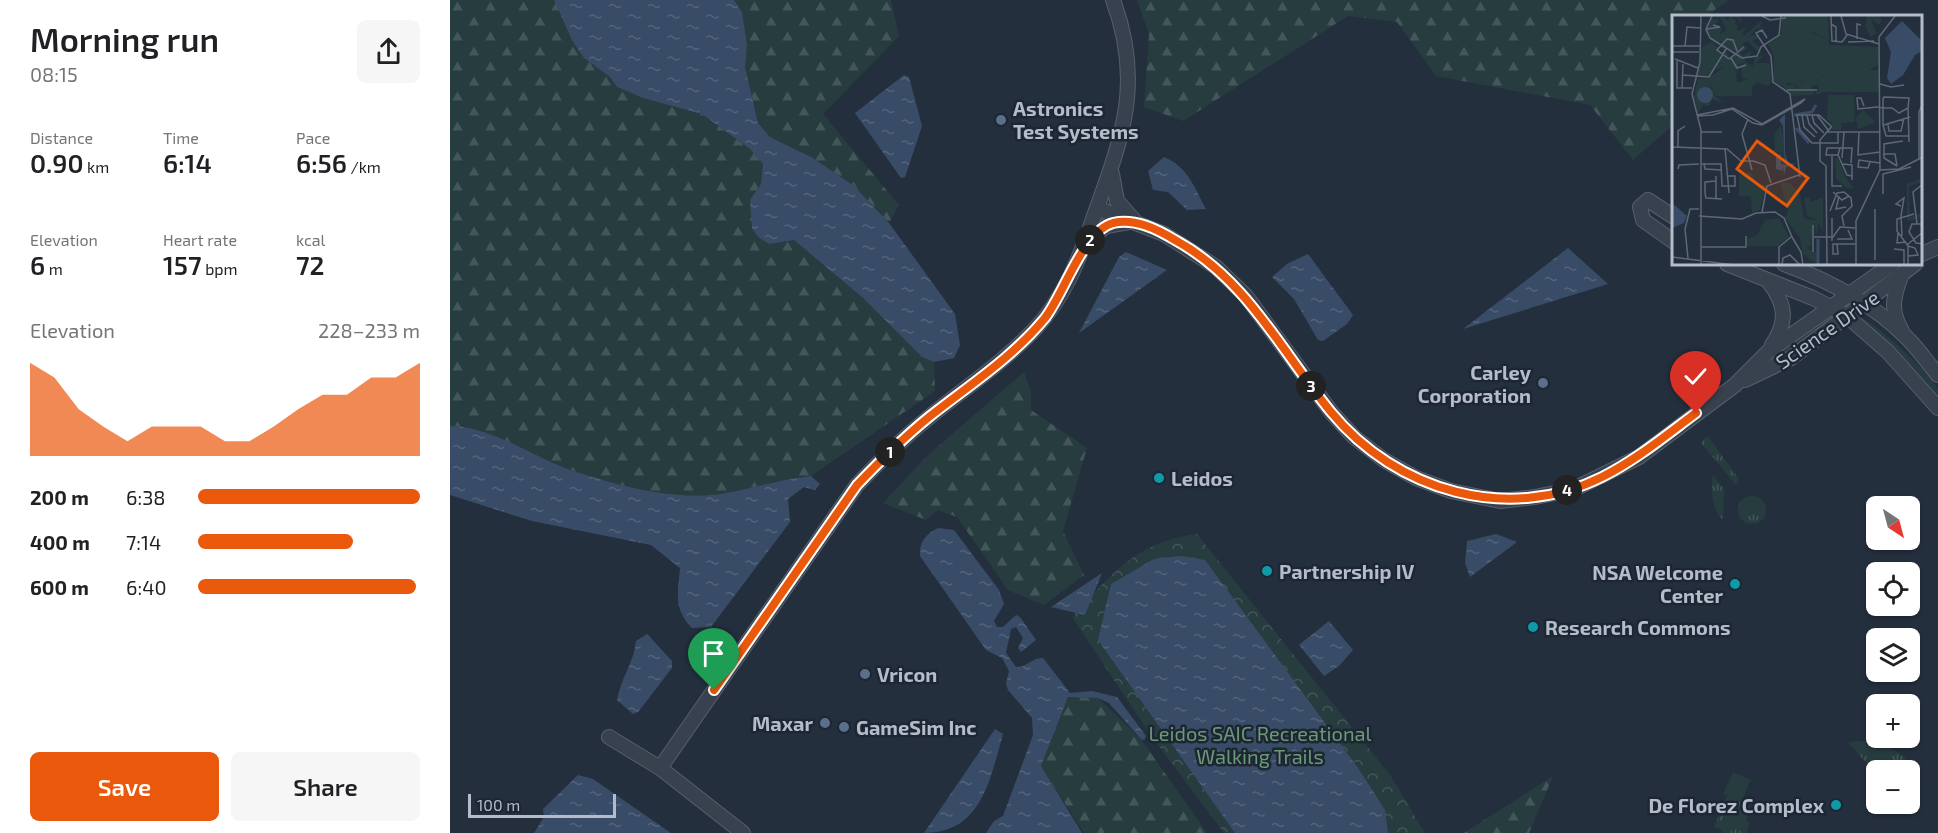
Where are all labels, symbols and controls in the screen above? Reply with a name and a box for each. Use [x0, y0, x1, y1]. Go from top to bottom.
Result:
inset map [1672, 15, 1923, 266]
text: Morning run [30, 19, 219, 59]
button: share [357, 20, 420, 83]
text: 08:15 [30, 62, 78, 86]
place label: Astronics Test Systems [1013, 96, 1139, 144]
marker: Astronics Test Systems [994, 113, 1008, 127]
text: Distance [30, 128, 93, 147]
text: Time [163, 128, 199, 147]
text: Pace [296, 128, 330, 147]
text: 0.90 [30, 147, 84, 178]
text: 6:14 [163, 147, 212, 178]
text: 6:56 [296, 147, 347, 178]
text: km [84, 157, 109, 176]
text: /km [347, 157, 381, 176]
pin: 2 [1075, 225, 1105, 255]
text: Elevation [30, 230, 98, 249]
text: Heart rate [163, 230, 237, 249]
text: kcal [296, 230, 325, 249]
text: 2 [1085, 230, 1095, 249]
text: 6 [30, 249, 45, 280]
text: 157 [163, 249, 202, 280]
text: 72 [296, 249, 324, 280]
text: m [45, 259, 63, 278]
text: bpm [202, 259, 238, 278]
street label: Science Drive [1771, 285, 1883, 373]
text: Elevation [30, 318, 115, 342]
text: 228–233 m [318, 318, 420, 342]
pin [1670, 351, 1721, 413]
place label: Carley Corporation [1418, 360, 1532, 407]
icon: check [1679, 360, 1712, 393]
pin: 3 [1296, 371, 1326, 401]
text: 3 [1306, 376, 1316, 395]
marker: Carley Corporation [1536, 376, 1550, 390]
pin: 1 [875, 437, 905, 467]
text: 1 [887, 442, 893, 461]
place label: Leidos [1171, 466, 1233, 490]
marker: Leidos [1152, 471, 1166, 485]
pin: 4 [1552, 475, 1582, 505]
text: 4 [1562, 480, 1572, 499]
text: 200 m [30, 485, 89, 509]
text: 6:38 [126, 485, 165, 509]
north arrow [1866, 496, 1920, 550]
map controls [1866, 496, 1920, 814]
text: 400 m [30, 530, 90, 554]
text: 7:14 [126, 530, 161, 554]
place label: Partnership IV [1279, 559, 1415, 583]
place label: NSA Welcome Center [1592, 560, 1723, 607]
button: locate [1866, 562, 1920, 616]
marker: Partnership IV [1260, 564, 1274, 578]
text: 600 m [30, 575, 89, 599]
text: 6:40 [126, 575, 167, 599]
marker: NSA Welcome Center [1728, 577, 1742, 591]
place label: Research Commons [1545, 615, 1731, 639]
marker: Research Commons [1526, 620, 1540, 634]
pin [688, 628, 739, 690]
button: layers [1866, 628, 1920, 682]
icon: arrive [697, 637, 730, 670]
place label: Vricon [877, 662, 937, 686]
marker: Vricon [858, 667, 872, 681]
button: + [1866, 694, 1920, 748]
place label: Maxar [752, 711, 813, 735]
place label: GameSim Inc [856, 715, 976, 739]
marker: Maxar [818, 716, 832, 730]
marker: GameSim Inc [837, 720, 851, 734]
park label: Leidos SAIC Recreational Walking Trails [1149, 721, 1371, 768]
button: Save [30, 752, 219, 821]
button: Share [231, 752, 420, 821]
button: − [1866, 760, 1920, 814]
scale bar [468, 791, 616, 818]
place label: De Florez Complex [1648, 793, 1825, 817]
text: 100 m [477, 795, 520, 814]
marker: De Florez Complex [1829, 798, 1843, 812]

